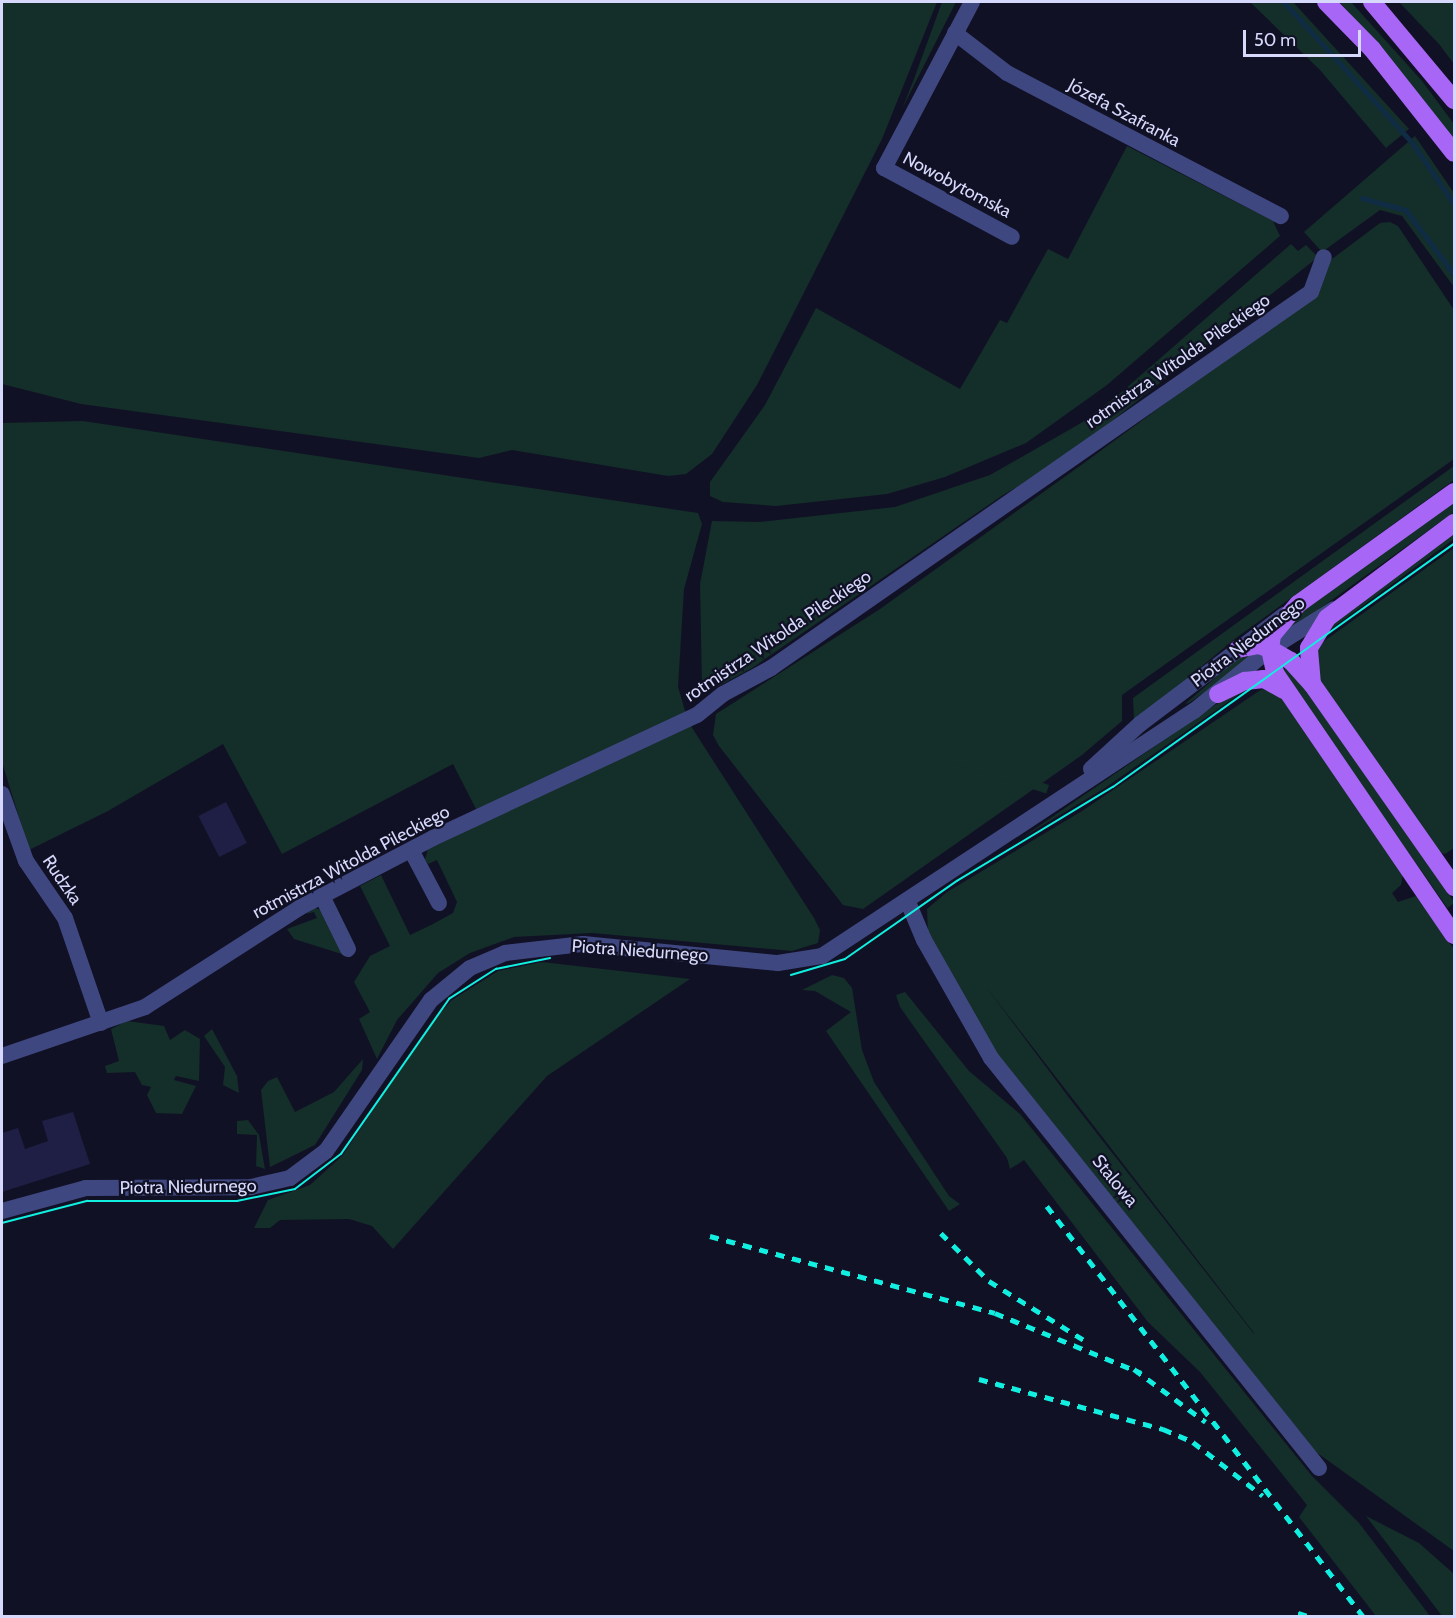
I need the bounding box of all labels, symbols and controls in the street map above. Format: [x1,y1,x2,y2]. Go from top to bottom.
scale bar [1246,18,1364,56]
text: 50 m [1254,29,1296,51]
street label: Józefa Szafranka [1064,74,1184,152]
street label: Nowobytomska [899,147,1015,223]
street label: rotmistrza Witolda Pileckiego [1082,289,1274,433]
street label: rotmistrza Witolda Pileckiego [681,565,875,707]
street label: Piotra Niedurnego [1187,592,1309,692]
street label: rotmistrza Witolda Pileckiego [249,801,453,923]
street label: Rudzka [38,851,86,909]
street label: Piotra Niedurnego [571,935,709,967]
street label: Stalowa [1088,1151,1142,1211]
street label: Piotra Niedurnego [119,1175,257,1199]

